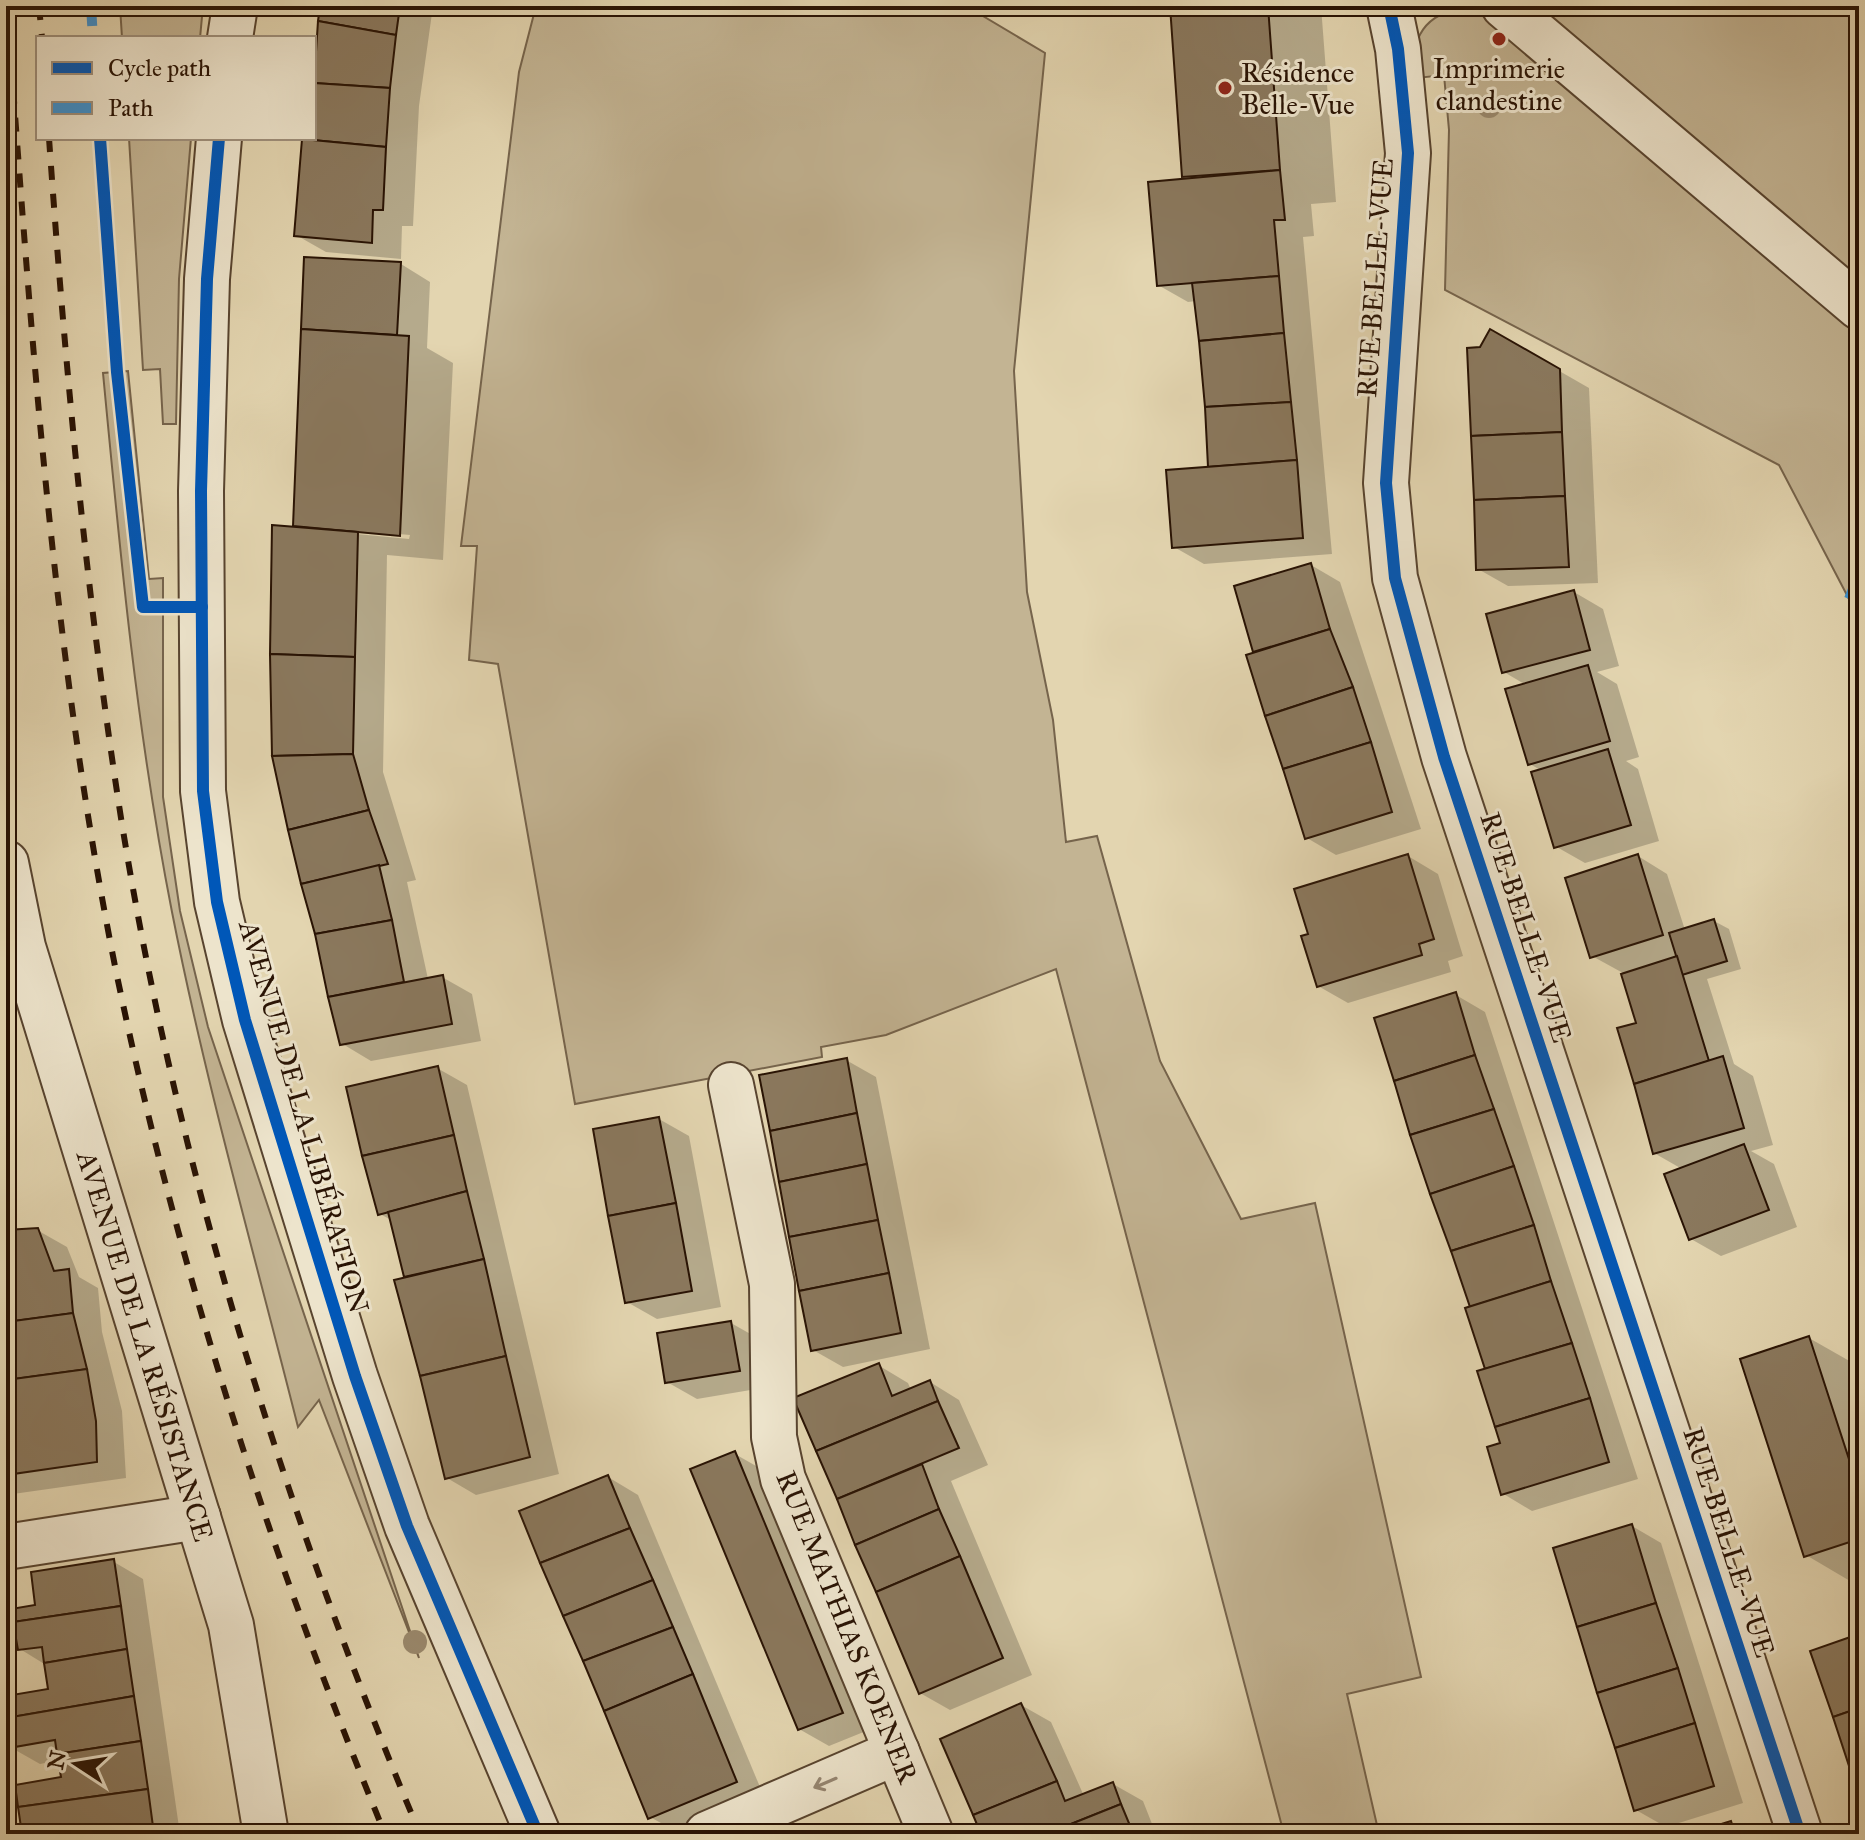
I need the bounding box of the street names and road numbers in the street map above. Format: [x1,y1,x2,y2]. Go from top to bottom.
street label: RUE BELLE-VUE [1349,157,1401,399]
street label: RUE BELLE-VUE [1472,808,1580,1046]
street label: AVENUE DE LA LIBÉRATION [231,916,377,1317]
street label: AVENUE DE LA RÉSISTANCE [69,1146,221,1546]
street label: RUE BELLE-VUE [1675,1423,1783,1661]
street label: RUE MATHIAS KOENER [768,1466,926,1790]

